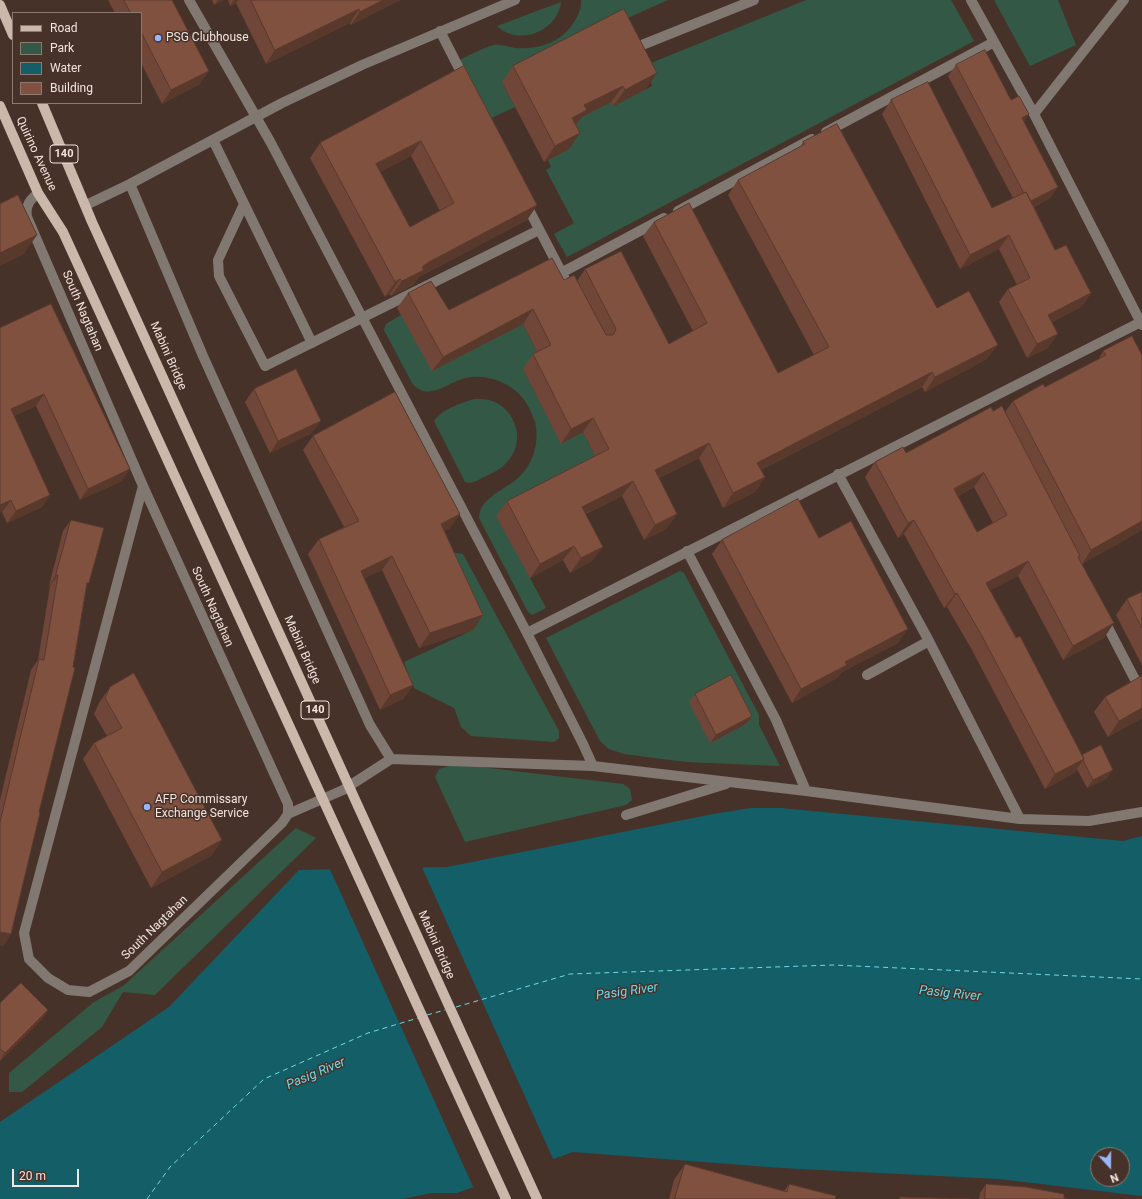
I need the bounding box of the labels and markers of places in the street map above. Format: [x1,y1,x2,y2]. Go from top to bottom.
place label: PSG Clubhouse [166,31,249,45]
marker: PSG Clubhouse [153,33,163,43]
place label: AFP Commissary Exchange Service [155,793,249,821]
marker: AFP Commissary Exchange Service [142,802,152,812]

